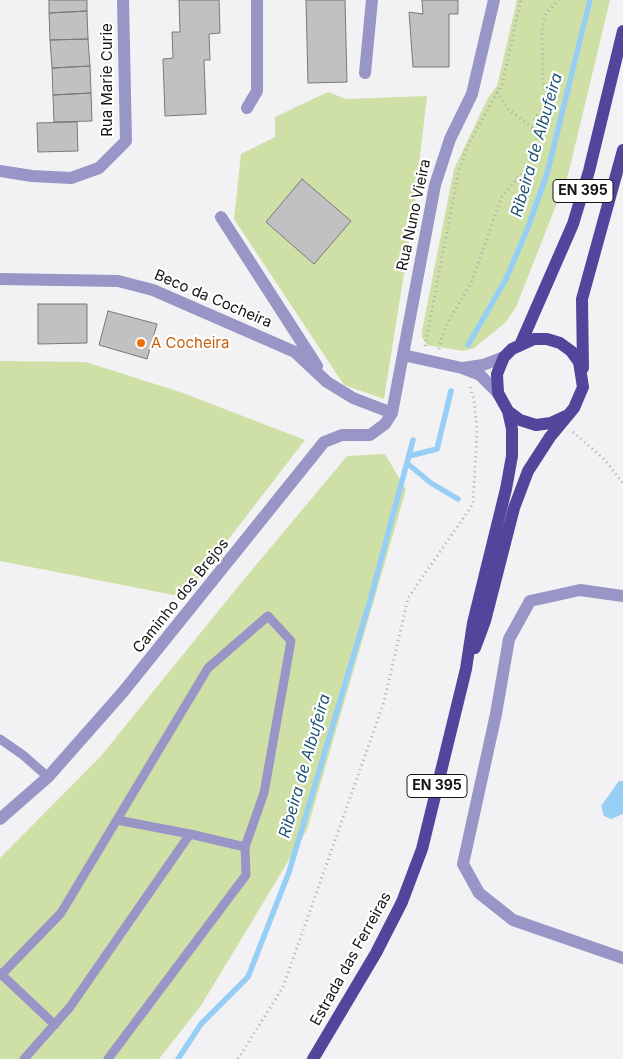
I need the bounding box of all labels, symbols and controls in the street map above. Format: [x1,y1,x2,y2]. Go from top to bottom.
street label: Rua Marie Curie [98,23,116,137]
water label: Ribeira de Albufeira [507,71,567,219]
street label: Rua Nuno Vieira [393,157,435,273]
road number: EN 395 [553,180,613,202]
street label: Beco da Cocheira [151,266,275,332]
place label: A Cocheira [151,334,229,352]
marker: A Cocheira [135,337,147,349]
street label: Caminho dos Brejos [129,535,233,657]
water label: Ribeira de Albufeira [275,692,335,840]
road number: EN 395 [407,774,467,798]
street label: Estrada das Ferreiras [307,889,395,1029]

